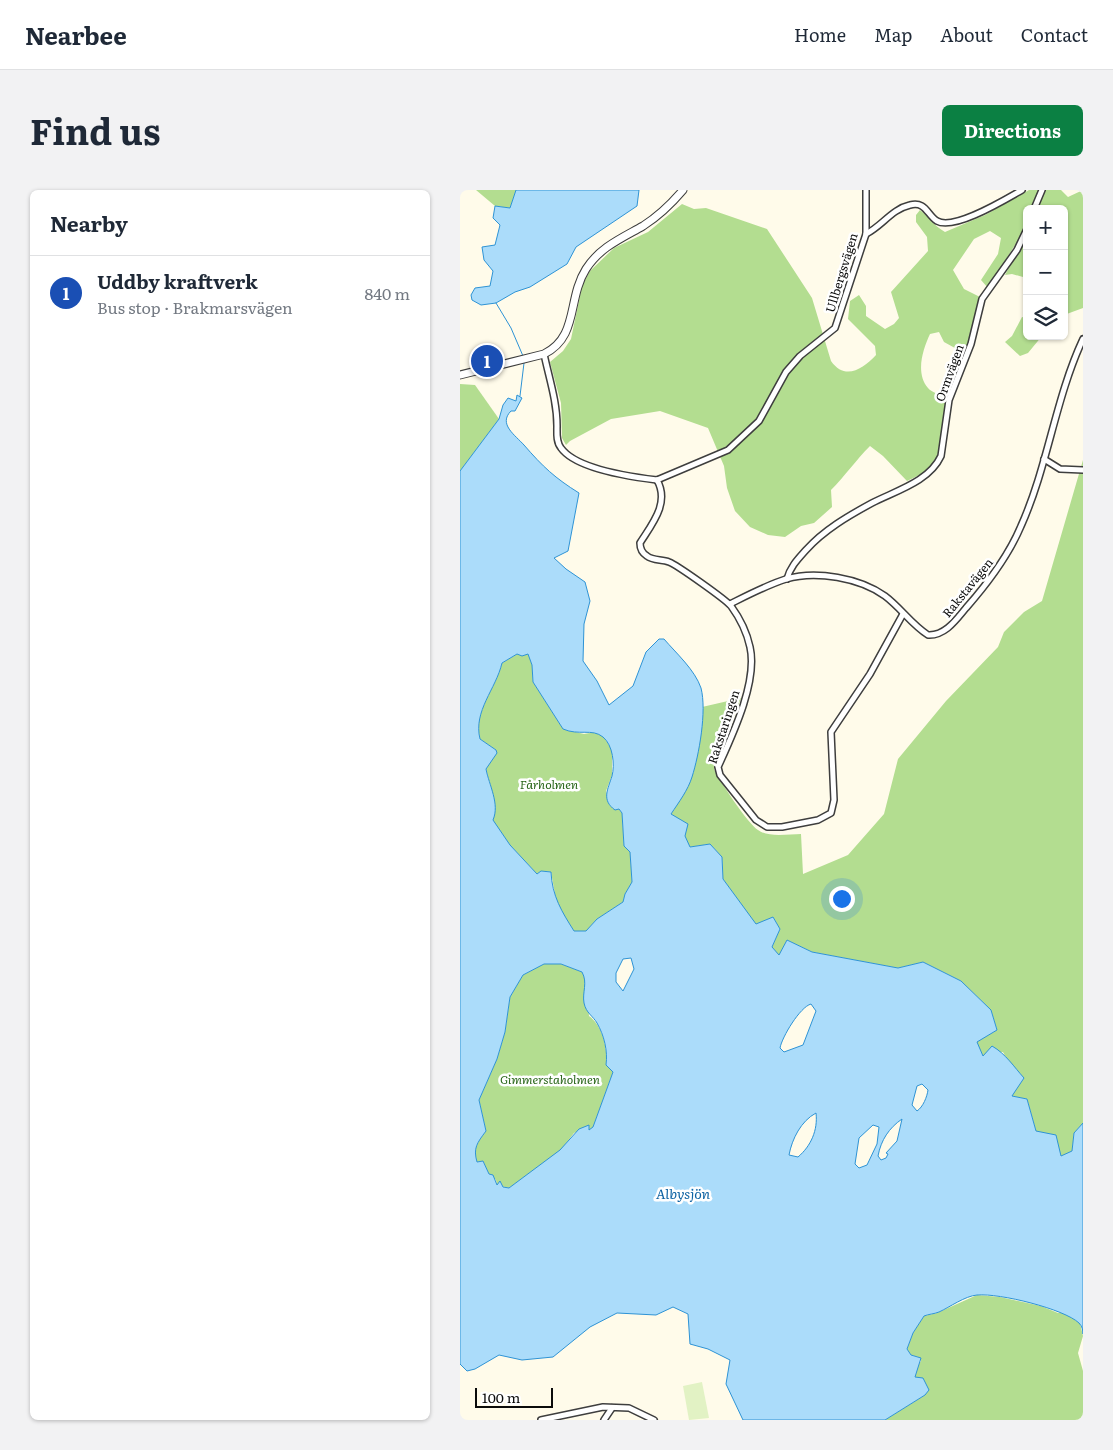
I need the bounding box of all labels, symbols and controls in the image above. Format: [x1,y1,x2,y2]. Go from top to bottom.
text: Nearbee [25,17,127,52]
text: Home [794,21,846,48]
text: Map [874,21,912,48]
text: About [940,21,993,48]
text: Contact [1021,21,1088,48]
text: Find us [30,104,160,156]
button: Directions [942,105,1083,156]
map controls [1023,205,1068,340]
button: + [1023,205,1068,250]
text: Nearby [50,207,128,238]
street label: Ullbergsvägen [820,231,862,315]
button: − [1023,250,1068,295]
text: Uddby kraftverk [97,267,258,295]
text: 1 [63,281,69,305]
text: 840 m [364,281,410,305]
text: Bus stop · Brakmarsvägen [97,295,293,319]
button: layers [1023,295,1068,340]
street label: Ormvägen [930,341,968,404]
pin: 1 [471,342,503,380]
street label: Rakstavägen [938,554,997,621]
street label: Rakstaringen [703,687,743,766]
park label: Fårholmen [520,775,578,793]
your location [829,886,855,912]
park label: Gimmerstaholmen [500,1070,600,1088]
water label: Albysjön [656,1183,711,1203]
scale bar [475,1385,552,1408]
text: 100 m [482,1387,520,1407]

